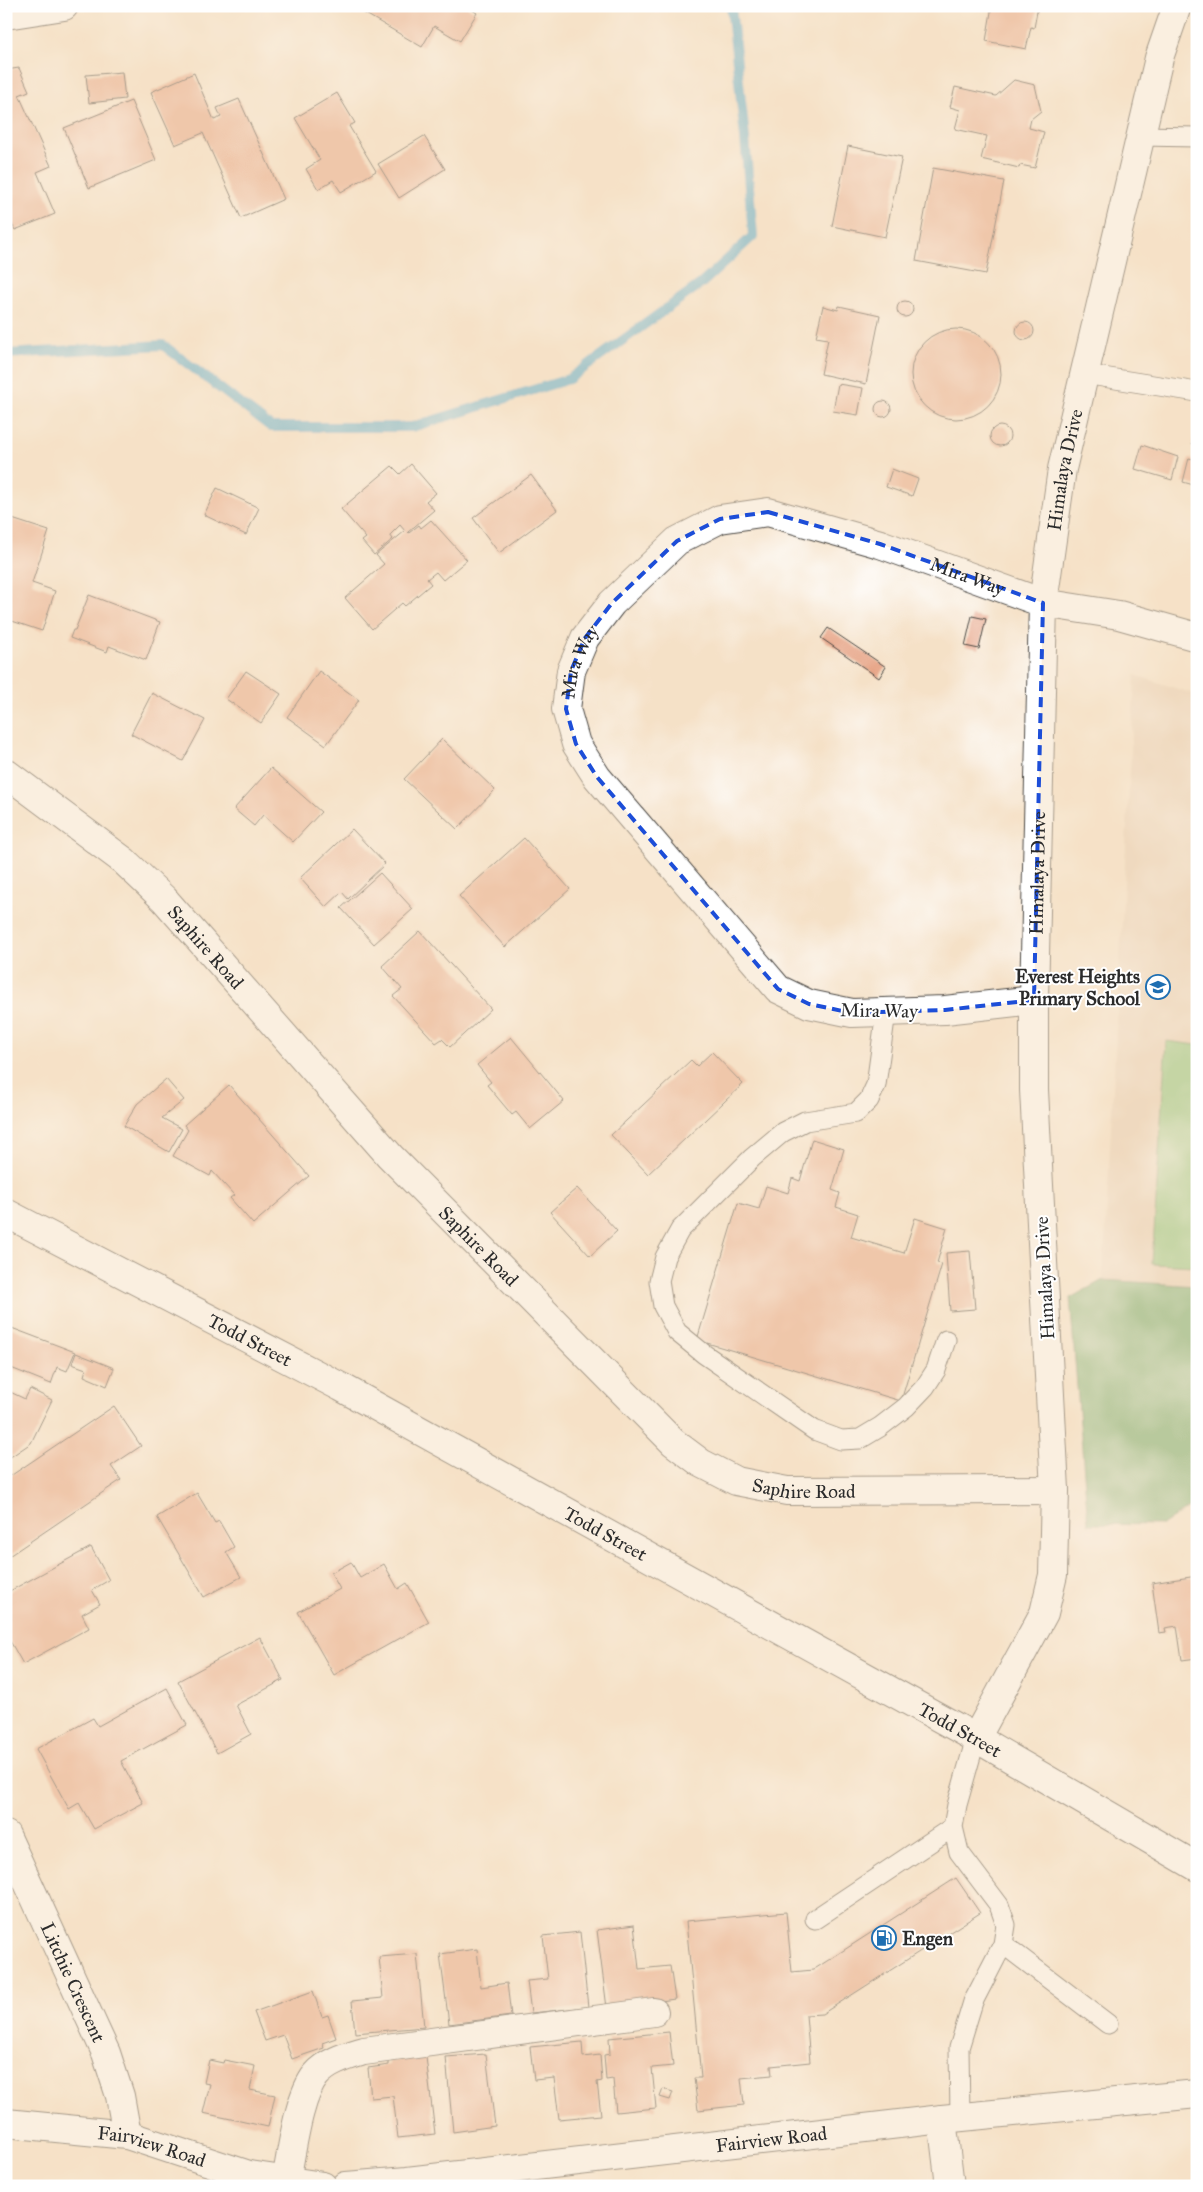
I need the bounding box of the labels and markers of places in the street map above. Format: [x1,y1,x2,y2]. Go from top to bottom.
place label: Everest Heights Primary School [1015,965,1141,1011]
school or university icon: Everest Heights Primary School [1145,974,1171,1000]
fuel station icon: Engen [871,1925,897,1951]
place label: Engen [902,1927,954,1951]

